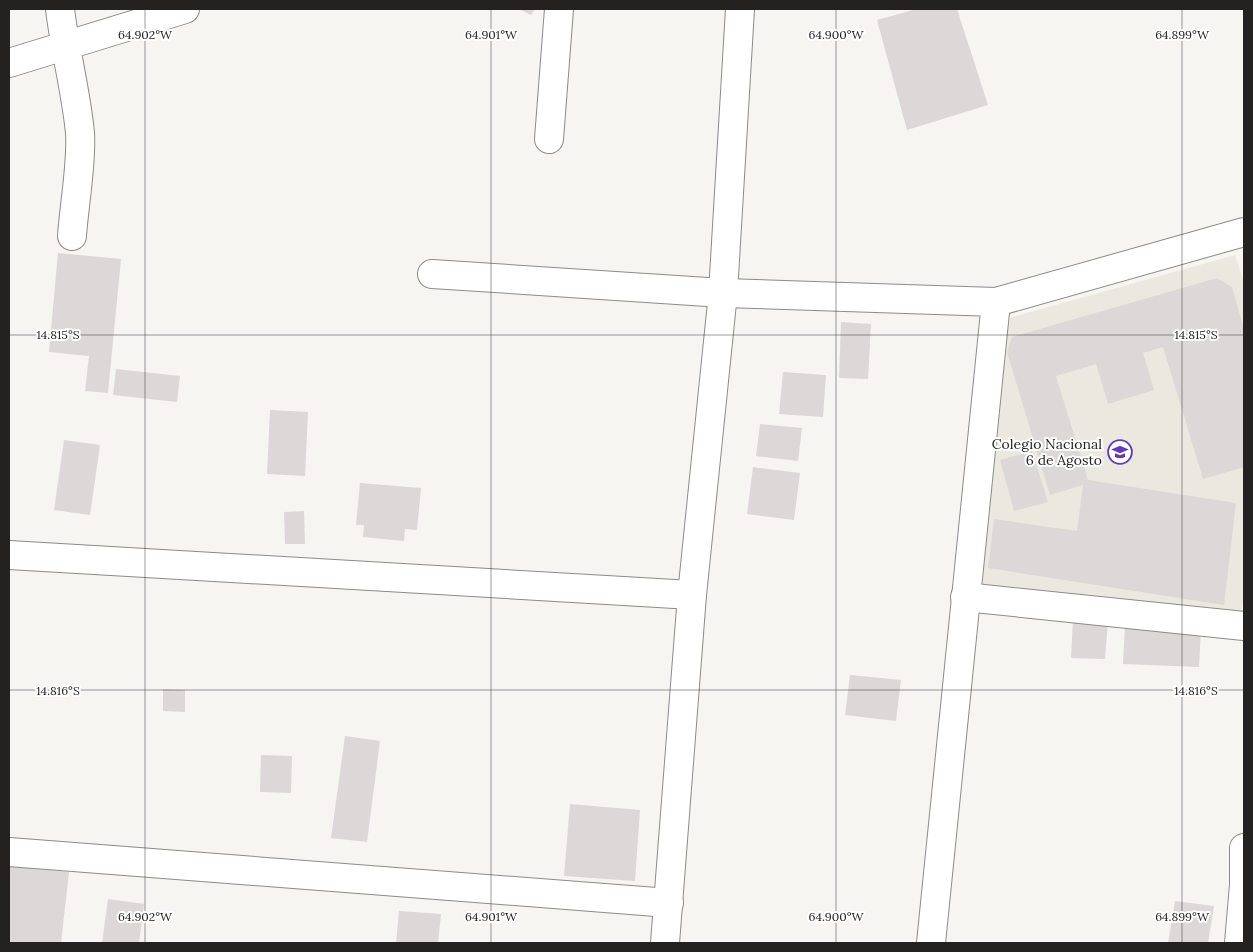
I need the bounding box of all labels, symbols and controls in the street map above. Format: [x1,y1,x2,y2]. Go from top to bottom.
text: 64.902°W [118,27,173,42]
text: 64.901°W [465,27,518,42]
text: 64.900°W [808,27,865,42]
text: 64.899°W [1155,27,1210,42]
text: 14.815°S [36,327,80,342]
text: 14.815°S [1174,327,1218,342]
place label: Colegio Nacional 6 de Agosto [992,435,1102,469]
school or university icon: Colegio Nacional 6 de Agosto [1107,439,1133,465]
text: 14.816°S [36,683,80,698]
text: 14.816°S [1174,683,1218,698]
text: 64.902°W [118,909,173,924]
text: 64.901°W [465,909,518,924]
text: 64.900°W [808,909,865,924]
text: 64.899°W [1155,909,1210,924]

